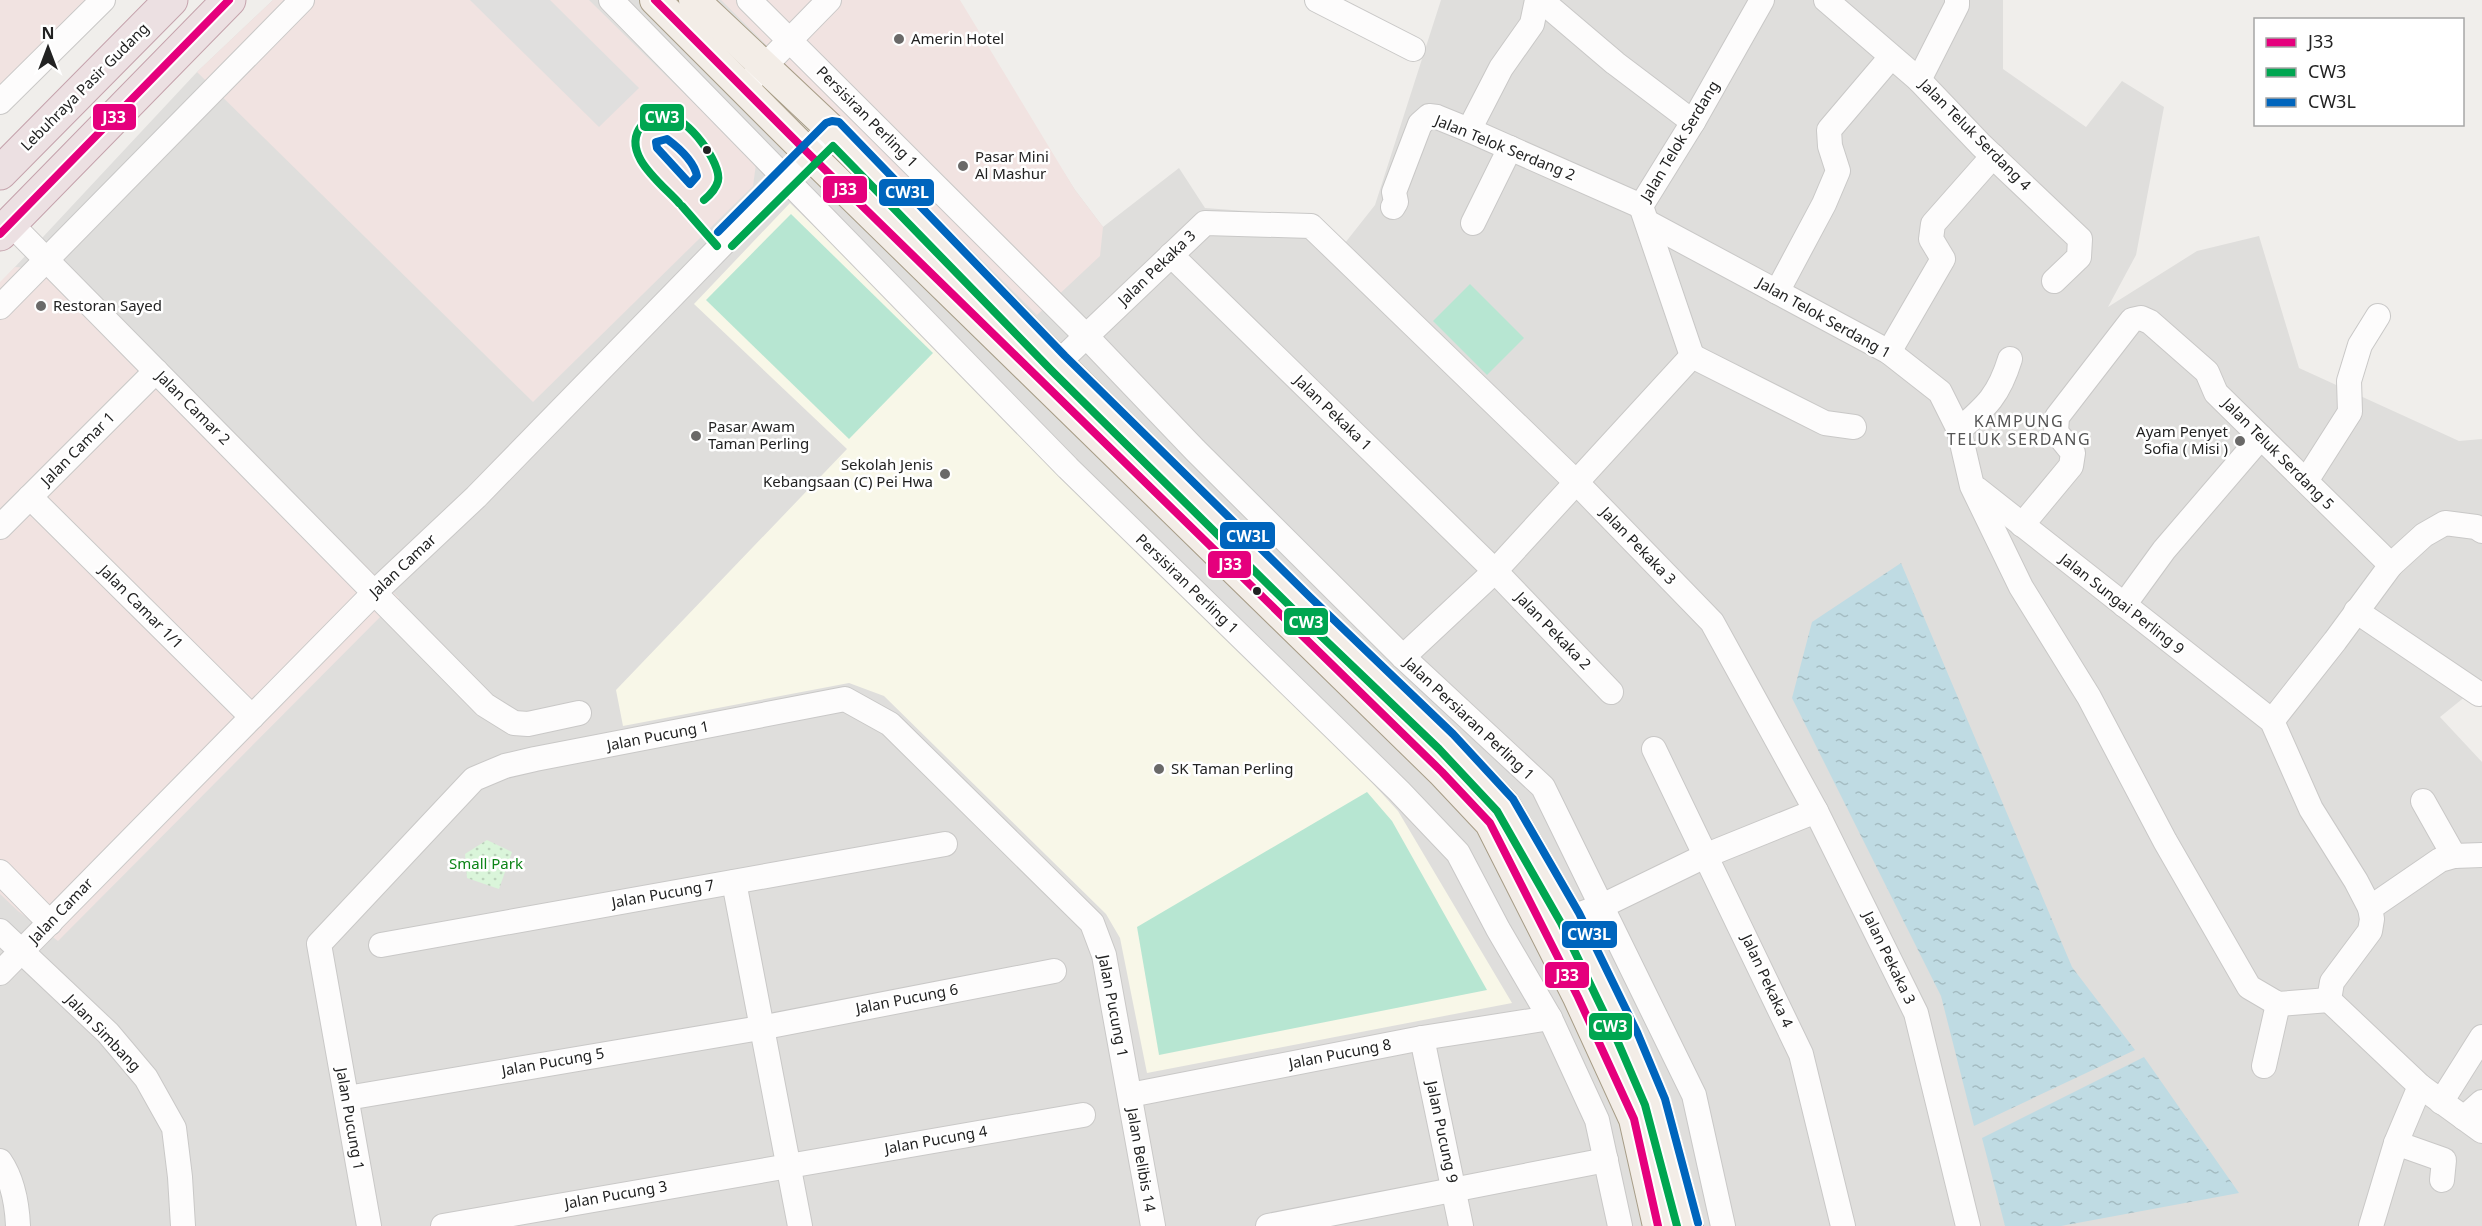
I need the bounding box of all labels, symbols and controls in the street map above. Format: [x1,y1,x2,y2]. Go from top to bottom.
street label: Lebuhraya Pasir Gudang [16,18,153,155]
north arrow [18,18,78,78]
legend [2254,18,2464,126]
text: N [41,22,55,44]
place label: Amerin Hotel [911,28,1004,48]
text: J33 [2306,29,2334,53]
marker: Amerin Hotel [892,32,906,46]
text: CW3 [2308,59,2346,83]
street label: Persisiran Perling 1 [813,61,923,171]
street label: Jalan Teluk Serdang 4 [1914,73,2036,195]
street label: Jalan Telok Serdang [1634,76,1723,206]
text: CW3L [2308,89,2356,113]
line badge: J33 [92,103,137,131]
line badge: CW3 [639,103,685,132]
text: J33 [100,106,126,128]
text: CW3 [645,106,679,128]
street label: Jalan Telok Serdang 2 [1430,109,1579,184]
unlabelled marker [701,144,713,156]
place label: Pasar Mini Al Mashur [975,146,1049,183]
marker: Pasar Mini Al Mashur [956,159,970,173]
line badge: J33 [822,175,868,204]
text: J33 [831,178,857,200]
line badge: CW3L [878,178,935,207]
text: CW3L [885,181,929,203]
street label: Jalan Pekaka 3 [1112,225,1200,311]
street label: Jalan Telok Serdang 1 [1752,271,1895,362]
place label: Restoran Sayed [53,295,162,315]
marker: Restoran Sayed [34,299,48,313]
street label: Jalan Camar 2 [151,365,235,449]
street label: Jalan Pekaka 1 [1289,369,1377,455]
street label: Jalan Teluk Serdang 5 [2217,392,2339,513]
street label: Jalan Camar 1 [35,407,119,491]
district label: KAMPUNG TELUK SERDANG [1947,410,2091,450]
place label: Pasar Awam Taman Perling [708,416,809,453]
place label: Ayam Penyet Sofia ( Misi ) [2136,421,2229,458]
marker: Pasar Awam Taman Perling [689,429,703,443]
marker: Ayam Penyet Sofia ( Misi ) [2233,434,2247,448]
place label: Sekolah Jenis Kebangsaan (C) Pei Hwa [763,454,933,491]
marker: Sekolah Jenis Kebangsaan (C) Pei Hwa [938,467,952,481]
street label: Jalan Pekaka 3 [1595,501,1681,589]
line badge: CW3L [1219,521,1276,550]
text: CW3L [1226,525,1270,547]
street label: Jalan Camar [363,529,440,603]
street label: Persisiran Perling 1 [1132,529,1243,638]
street label: Jalan Sungai Perling 9 [2055,547,2189,658]
line badge: J33 [1207,550,1252,579]
text: J33 [1216,553,1242,575]
street label: Jalan Camar 1/1 [94,559,188,653]
unlabelled marker [1251,585,1263,597]
street label: Jalan Pekaka 2 [1510,586,1596,674]
line badge: CW3 [1283,607,1329,636]
text: CW3 [1289,611,1323,633]
street label: Jalan Persiaran Perling 1 [1399,651,1539,784]
street label: Jalan Pucung 1 [603,715,711,755]
place label: SK Taman Perling [1171,758,1294,778]
marker: SK Taman Perling [1152,762,1166,776]
park label: Small Park [449,853,523,873]
street label: Jalan Camar [22,873,97,949]
street label: Jalan Pucung 7 [608,874,716,912]
street label: Jalan Pekaka 3 [1858,906,1921,1007]
line badge: CW3L [1561,920,1618,949]
text: CW3L [1567,923,1611,945]
street label: Jalan Pekaka 4 [1737,929,1798,1031]
street label: Jalan Pucung 1 [1094,951,1134,1059]
line badge: J33 [1544,961,1590,989]
text: J33 [1553,964,1579,986]
street label: Jalan Pucung 6 [852,978,960,1018]
street label: Jalan Simbang [60,988,146,1075]
line badge: CW3 [1588,1012,1633,1041]
text: CW3 [1593,1015,1627,1037]
street label: Jalan Pucung 8 [1285,1033,1393,1073]
street label: Jalan Pucung 5 [498,1042,606,1080]
street label: Jalan Pucung 1 [332,1064,370,1172]
street label: Jalan Pucung 9 [1422,1077,1464,1185]
street label: Jalan Belibis 14 [1123,1104,1161,1214]
street label: Jalan Pucung 4 [881,1120,989,1158]
street label: Jalan Pucung 3 [561,1175,669,1213]

